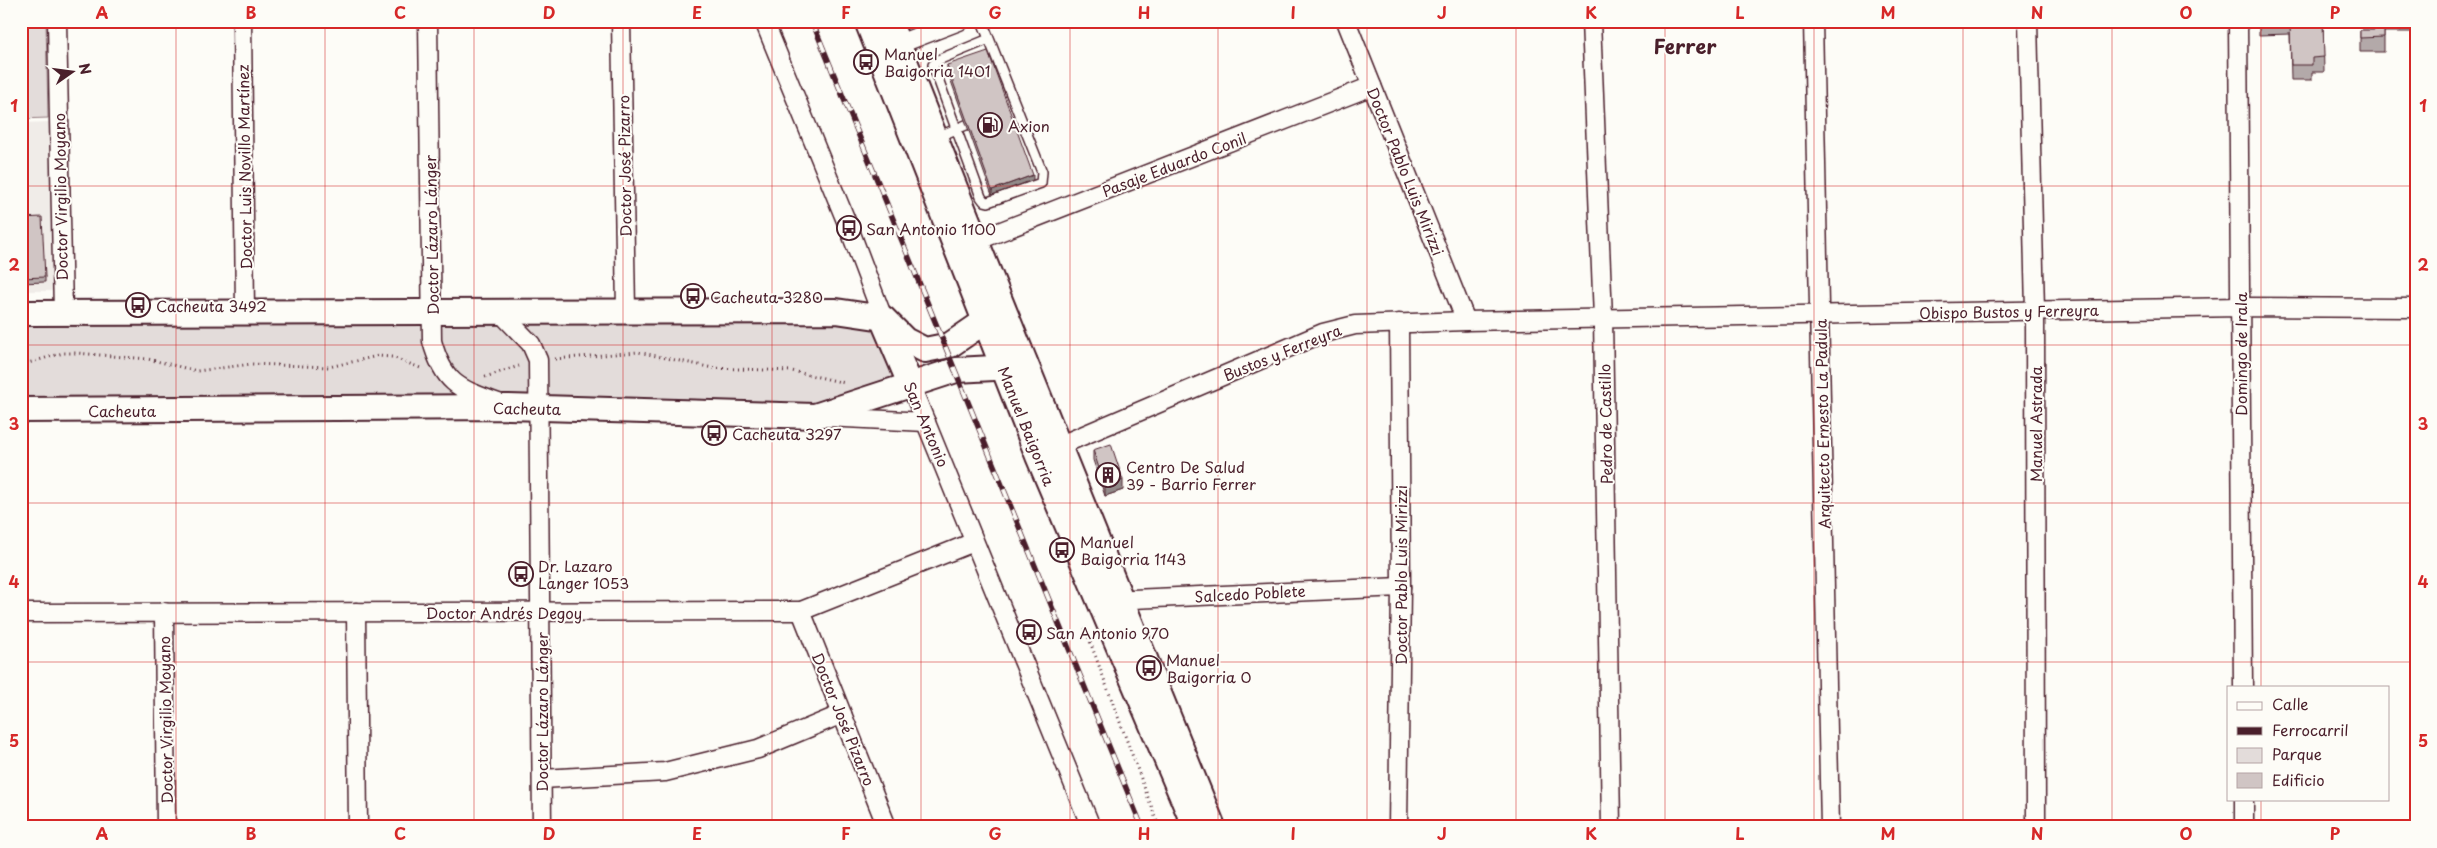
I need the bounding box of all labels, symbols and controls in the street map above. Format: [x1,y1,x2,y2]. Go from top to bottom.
text: A [96,0,109,24]
text: B [246,0,257,24]
text: C [394,0,406,24]
text: D [543,0,555,24]
text: E [692,0,702,24]
text: F [841,0,851,24]
text: G [988,0,1002,24]
text: H [1138,0,1150,24]
text: I [1290,0,1296,24]
text: J [1437,0,1447,24]
text: K [1585,0,1597,24]
text: L [1735,0,1745,24]
text: M [1880,0,1896,24]
text: N [2031,0,2043,24]
text: O [2180,0,2193,24]
text: P [2330,0,2341,24]
district label: Ferrer [1653,31,1717,61]
place label: Manuel Baigorria 1401 [884,42,991,82]
north arrow [48,48,98,98]
bus stop icon: Manuel Baigorria 1401 [853,49,879,75]
text: N [74,61,97,77]
street label: Doctor Luis Novillo Martínez [231,64,257,270]
street label: Doctor Pablo Luis Mirizzi [1362,83,1450,259]
text: 1 [10,93,18,117]
text: 1 [2419,93,2427,117]
street label: Doctor José Pizarro [611,95,637,237]
fuel station icon: Axion [977,112,1003,138]
street label: Doctor Virgilio Moyano [47,113,73,281]
place label: Axion [1008,114,1050,137]
street label: Pasaje Eduardo Conil [1098,126,1250,202]
street label: Doctor Lázaro Lánger [418,155,444,315]
bus stop icon: San Antonio 1100 [836,215,862,241]
place label: San Antonio 1100 [866,217,996,240]
text: 2 [8,252,20,276]
text: 2 [2417,252,2429,276]
bus stop icon: Cacheuta 3280 [680,283,706,309]
place label: Cacheuta 3280 [710,285,823,308]
bus stop icon: Cacheuta 3492 [125,292,151,318]
street label: Domingo de Irala [2229,292,2252,416]
place label: Cacheuta 3492 [156,294,267,317]
street label: Obispo Bustos y Ferreyra [1919,298,2100,324]
street label: Bustos y Ferreyra [1219,318,1345,386]
street label: Arquitecto Ernesto La Padula [1809,318,1835,529]
street label: Manuel Baigorria [993,363,1062,489]
street label: Pedro de Castillo [1592,364,1618,484]
street label: Manuel Astrada [2024,365,2047,482]
street label: San Antonio [899,378,955,470]
street label: Cacheuta [493,396,562,420]
street label: Cacheuta [88,399,157,422]
text: 3 [9,411,19,435]
text: 3 [2418,411,2428,435]
bus stop icon: Cacheuta 3297 [701,420,727,446]
place label: Cacheuta 3297 [732,422,842,445]
place label: Centro De Salud 39 - Barrio Ferrer [1126,455,1256,495]
building icon: Centro De Salud 39 - Barrio Ferrer [1095,462,1121,488]
street label: Doctor Pablo Luis Mirizzi [1389,485,1412,665]
place label: Manuel Baigorria 1143 [1080,530,1186,570]
bus stop icon: Manuel Baigorria 1143 [1049,537,1075,563]
place label: Dr. Lazaro Langer 1053 [538,554,629,594]
bus stop icon: Dr. Lazaro Langer 1053 [508,561,534,587]
text: 4 [9,569,20,593]
text: 4 [2418,569,2429,593]
street label: Salcedo Poblete [1194,579,1306,607]
street label: Doctor Andrés Degoy [426,601,582,624]
bus stop icon: San Antonio 970 [1016,619,1042,645]
place label: San Antonio 970 [1046,621,1169,644]
street label: Doctor Lázaro Lánger [530,632,553,792]
street label: Doctor Virgilio Moyano [152,636,178,804]
place label: Manuel Baigorria 0 [1166,648,1251,688]
street label: Doctor José Pizarro [807,649,881,789]
bus stop icon: Manuel Baigorria 0 [1136,655,1162,681]
legend [2227,686,2390,800]
text: Calle [2272,692,2309,715]
text: Ferrocarril [2272,718,2349,741]
text: 5 [9,728,19,752]
text: 5 [2418,728,2428,752]
text: Parque [2272,742,2322,765]
text: Edificio [2272,768,2325,791]
text: A [96,821,109,845]
text: B [246,821,257,845]
text: C [394,821,406,845]
text: D [543,821,555,845]
text: E [692,821,702,845]
text: F [841,821,851,845]
text: G [988,821,1002,845]
text: H [1138,821,1150,845]
text: I [1290,821,1296,845]
text: J [1437,821,1447,845]
text: K [1585,821,1597,845]
text: L [1735,821,1745,845]
text: M [1880,821,1896,845]
text: N [2031,821,2043,845]
text: O [2180,821,2193,845]
text: P [2330,821,2341,845]

